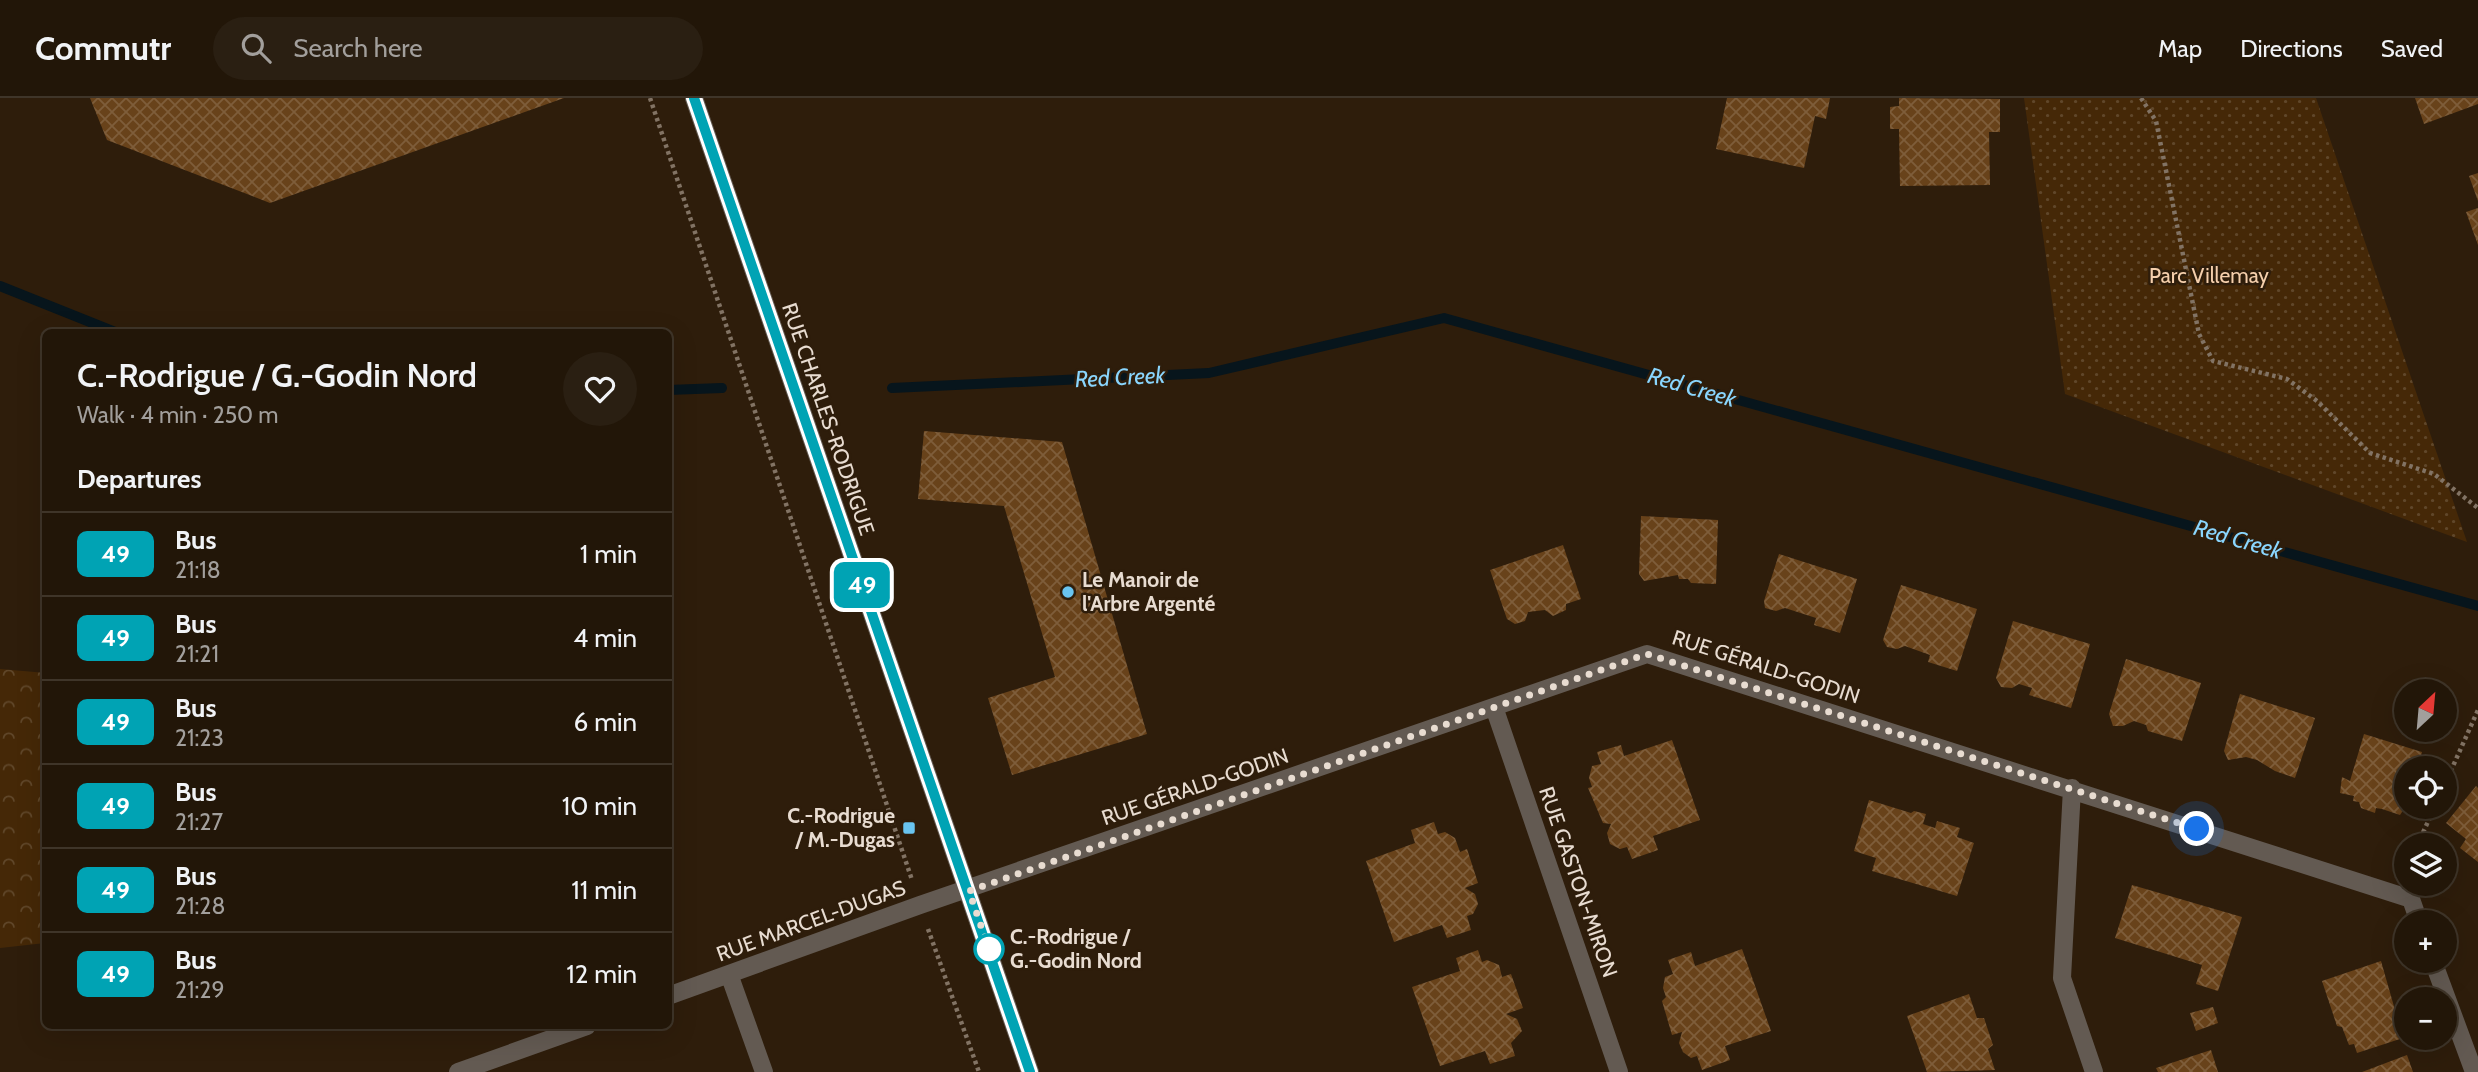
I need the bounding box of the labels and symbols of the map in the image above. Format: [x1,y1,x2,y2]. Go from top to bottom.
park label: Parc Villemay [2149,263,2269,288]
street label: RUE CHARLES-RODRIGUE [777,299,880,538]
water label: Red Creek [1074,361,1167,393]
water label: Red Creek [1645,361,1741,413]
water label: Red Creek [2191,513,2287,565]
line badge: 49 [830,562,894,608]
place label: Le Manoir de l'Arbre Argenté [1082,567,1216,616]
marker: Le Manoir de l'Arbre Argenté [1060,584,1076,600]
street label: RUE GÉRALD-GODIN [1669,624,1863,709]
north arrow [2394,679,2457,742]
street label: RUE GÉRALD-GODIN [1098,743,1292,830]
street label: RUE GASTON-MIRON [1534,783,1623,980]
place label: C.-Rodrigue / M.-Dugas [787,803,895,852]
your location [2179,811,2214,846]
marker: C.-Rodrigue / M.-Dugas [901,820,917,836]
street label: RUE MARCEL-DUGAS [713,875,909,966]
place label: C.-Rodrigue / G.-Godin Nord [1010,924,1142,973]
marker: C.-Rodrigue / G.-Godin Nord [974,934,1004,964]

